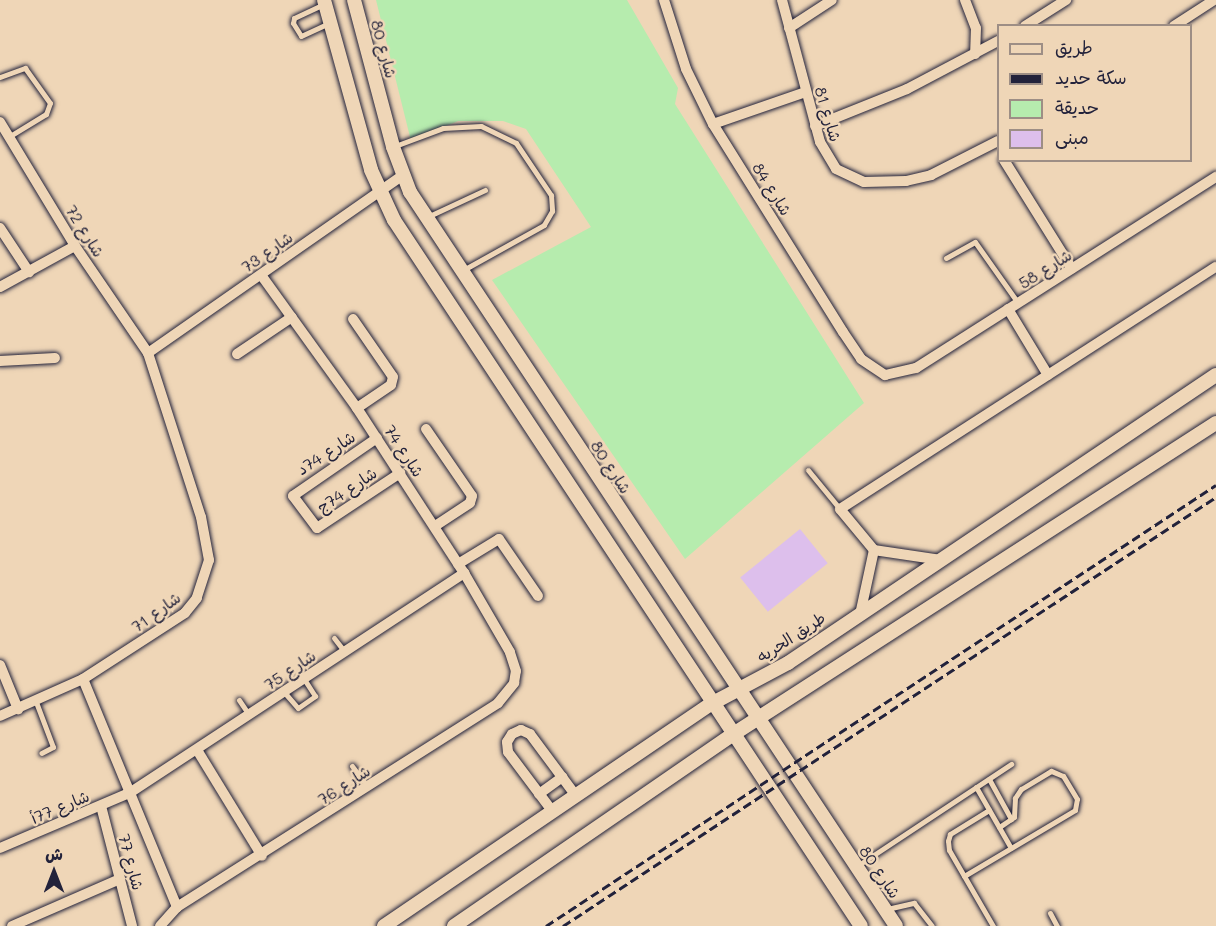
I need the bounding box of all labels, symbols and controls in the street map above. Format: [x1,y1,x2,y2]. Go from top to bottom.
street label: شارع 80 [367,18,401,80]
legend [997,24,1192,162]
text: طريق [1055,35,1093,59]
text: سكة حديد [1055,65,1127,89]
street label: شارع 81 [811,84,845,144]
text: حديقة [1055,95,1099,119]
text: مبنى [1055,125,1089,149]
street label: شارع 84 [748,159,796,219]
street label: شارع 72 [62,202,108,260]
street label: شارع 73 [238,227,296,277]
street label: شارع 58 [1015,245,1075,293]
street label: شارع 74 [380,421,428,481]
street label: شارع 74د [293,427,359,479]
street label: شارع 80 [587,437,635,497]
street label: شارع 74ج [314,463,380,517]
street label: شارع 71 [128,588,184,636]
street label: طريق الحريه [753,608,829,666]
street label: شارع 75 [261,646,319,694]
street label: شارع 76 [314,761,374,809]
street label: شارع 77أ [28,786,92,828]
street label: شارع 77 [114,832,148,892]
north arrow [24,842,84,902]
street label: شارع 80 [855,842,905,902]
text: ش [45,843,63,864]

